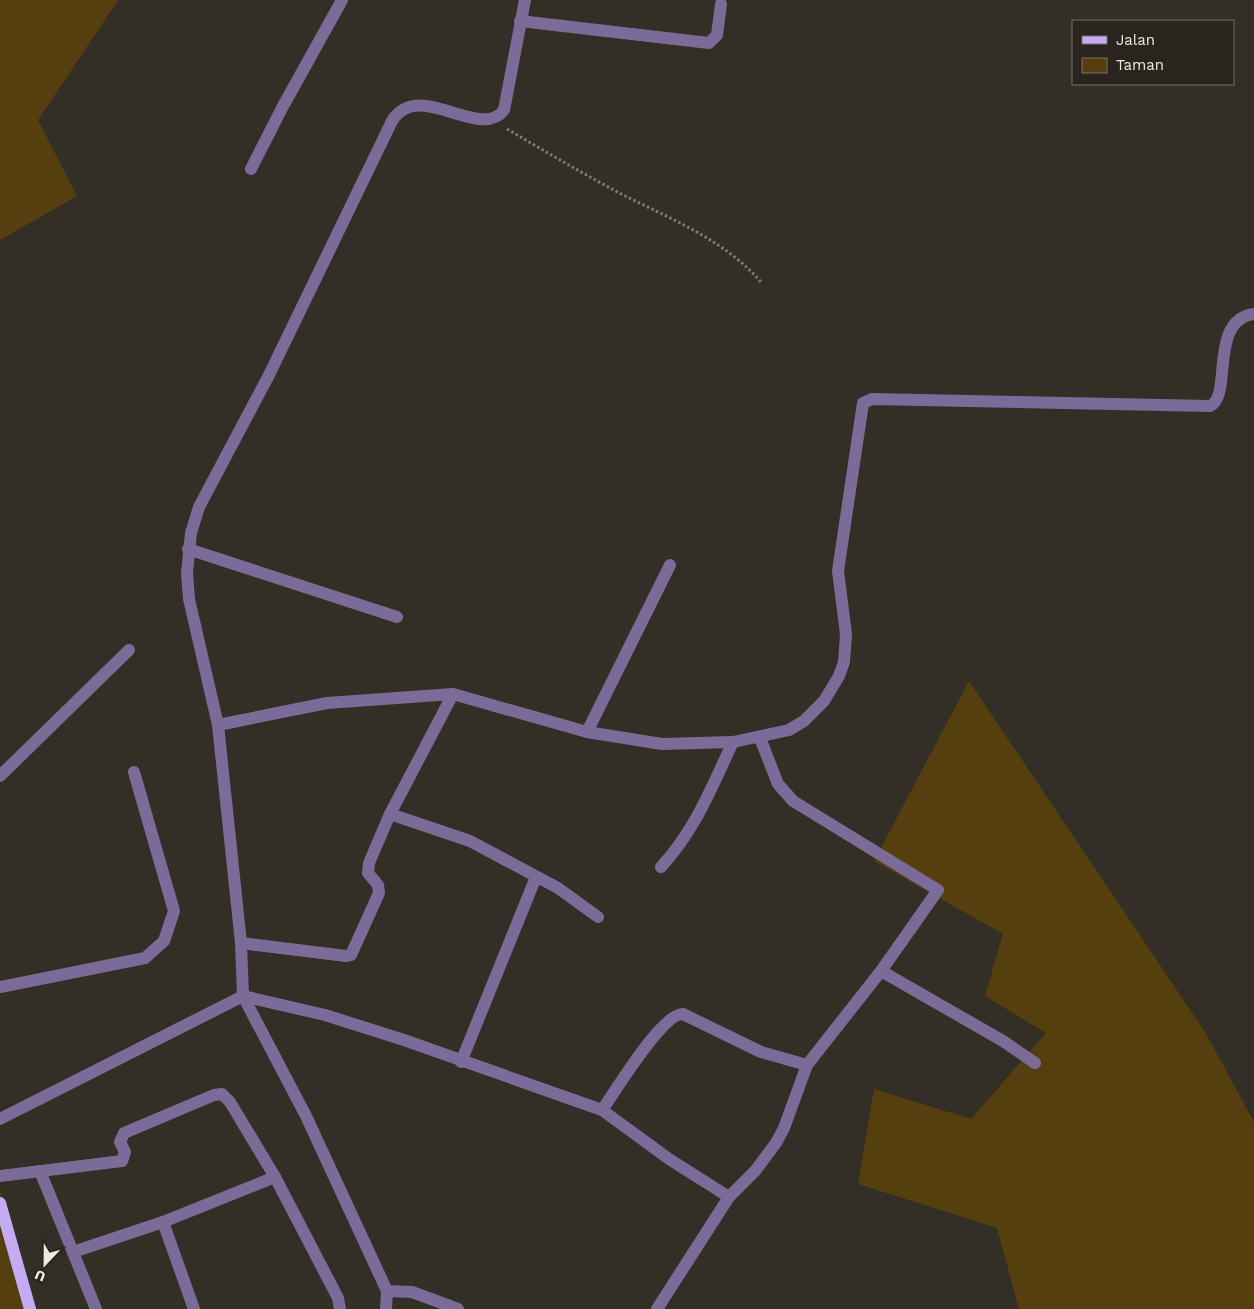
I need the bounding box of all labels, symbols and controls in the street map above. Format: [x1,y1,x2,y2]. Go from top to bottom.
legend [1072,20,1234,85]
text: Jalan [1116,31,1155,49]
text: Taman [1116,56,1164,74]
north arrow [20,1239,70,1289]
text: U [32,1267,48,1285]

